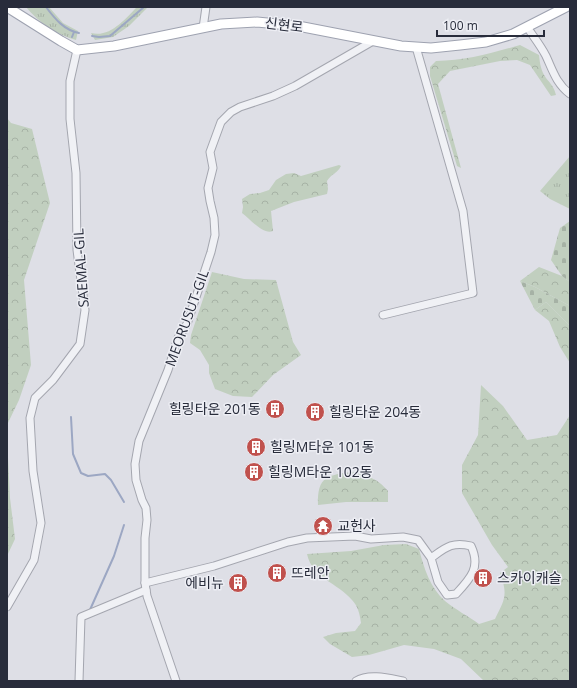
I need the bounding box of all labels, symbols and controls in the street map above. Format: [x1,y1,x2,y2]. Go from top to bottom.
scale bar [437,12,544,38]
street label: 신현로 [264,13,305,36]
text: 100 m [443,17,478,34]
street label: SAEMAL-GIL [68,228,93,308]
street label: MEORUSUT-GIL [160,267,213,369]
building icon: 힐링타운 201동 [264,398,286,420]
place label: 힐링타운 201동 [169,399,261,418]
building icon: 힐링타운 204동 [304,401,326,423]
place label: 힐링타운 204동 [329,402,421,421]
building icon: 힐링M타운 101동 [245,436,267,458]
place label: 힐링M타운 101동 [270,437,375,456]
building icon: 힐링M타운 102동 [243,461,265,483]
place label: 힐링M타운 102동 [268,462,373,481]
temple icon: 교헌사 [312,515,334,537]
place label: 교헌사 [337,516,376,535]
building icon: 뜨레안 [266,562,288,584]
place label: 뜨레안 [291,563,330,582]
building icon: 스카이캐슬 [472,567,494,589]
place label: 스카이캐슬 [497,568,562,587]
building icon: 에비뉴 [227,572,249,594]
place label: 에비뉴 [185,573,224,592]

